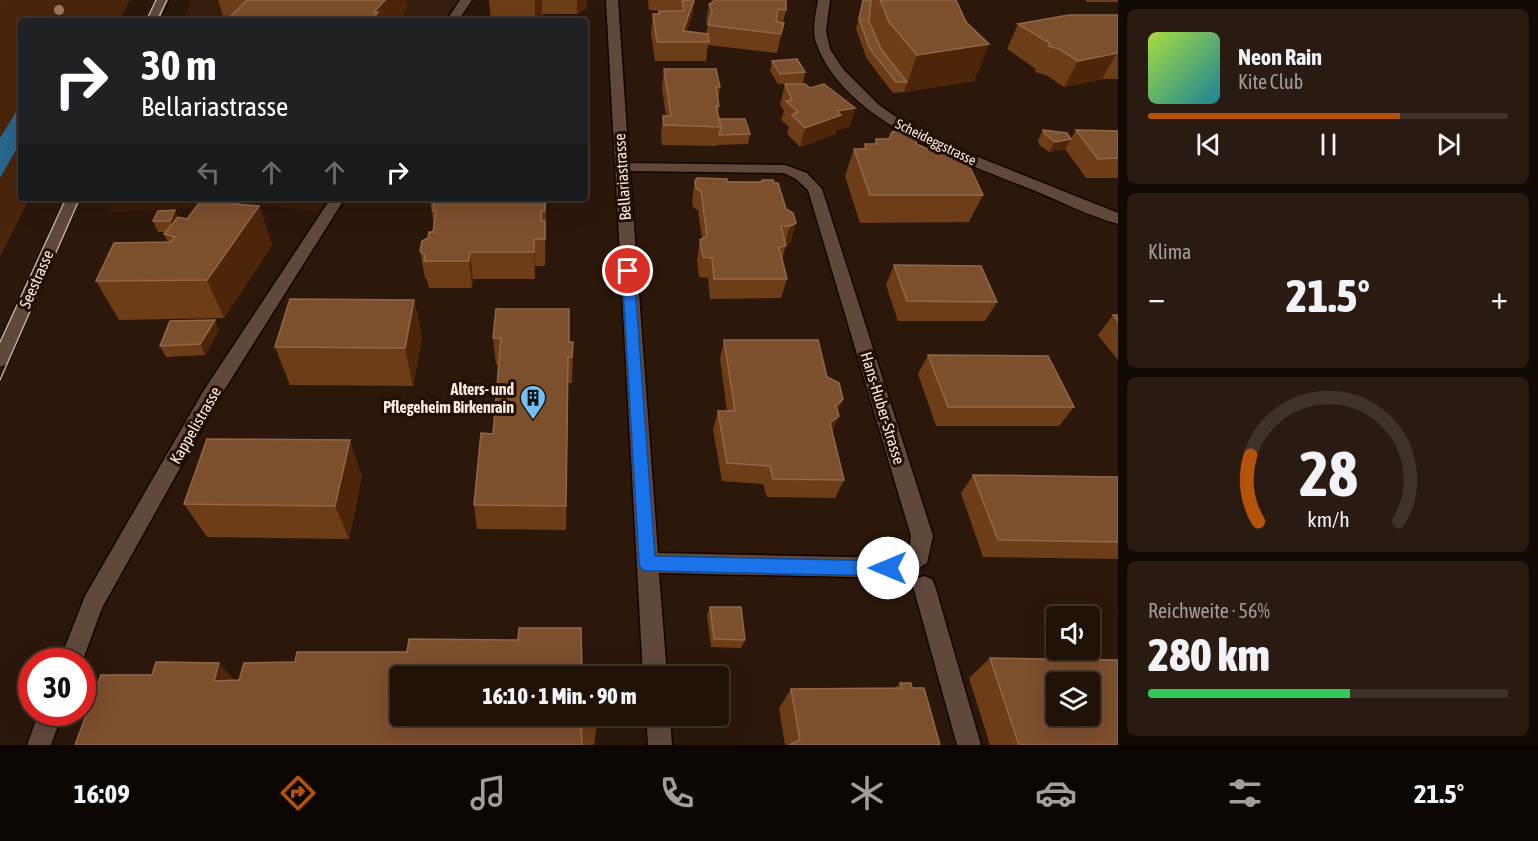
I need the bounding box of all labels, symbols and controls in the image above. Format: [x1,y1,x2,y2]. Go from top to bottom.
text: 30 m [141,41,216,89]
icon: right [42,42,120,120]
text: Neon Rain [1238,44,1322,70]
text: Kite Club [1238,70,1303,93]
text: Bellariastrasse [141,91,288,122]
street label: Scheideggstrasse [893,116,979,168]
icon: previous [1192,128,1225,161]
icon: pause [1312,128,1345,161]
icon: next [1432,128,1465,161]
street label: Bellariastrasse [610,133,634,221]
icon: left [192,156,225,189]
icon: ahead [255,156,288,189]
icon: ahead [318,156,351,189]
icon: right [381,156,414,189]
text: Klima [1148,240,1191,263]
pin [602,245,653,296]
street label: Seestrasse [15,247,57,311]
icon: arrive [611,254,644,287]
text: 21.5° [1286,270,1370,322]
text: − [1148,278,1165,316]
text: + [1491,278,1508,316]
street label: Hans-Huber-Strasse [857,350,909,466]
place label: Alters- und Pflegeheim Birkenrain [383,380,514,416]
street label: Kappelistrasse [166,383,225,467]
building icon: Alters- und Pflegeheim Birkenrain [518,383,548,421]
text: 28 [1299,438,1357,509]
text: km/h [1307,507,1349,532]
position arrow [856,536,920,600]
text: Reichweite · 56% [1148,599,1270,622]
map controls [1046,606,1100,726]
button: sound [1046,606,1100,660]
text: 280 km [1148,629,1270,681]
speed limit sign: 30 [18,648,96,726]
button: layers [1046,672,1100,726]
text: 16:10 · 1 Min. · 90 m [482,683,637,709]
icon: directions [277,772,319,814]
icon: music [467,772,509,814]
icon: phone [656,772,698,814]
icon: climate [846,772,888,814]
icon: car [1035,772,1077,814]
icon: filters [1224,772,1266,814]
text: 16:09 [74,778,130,809]
text: 21.5° [1414,778,1464,809]

